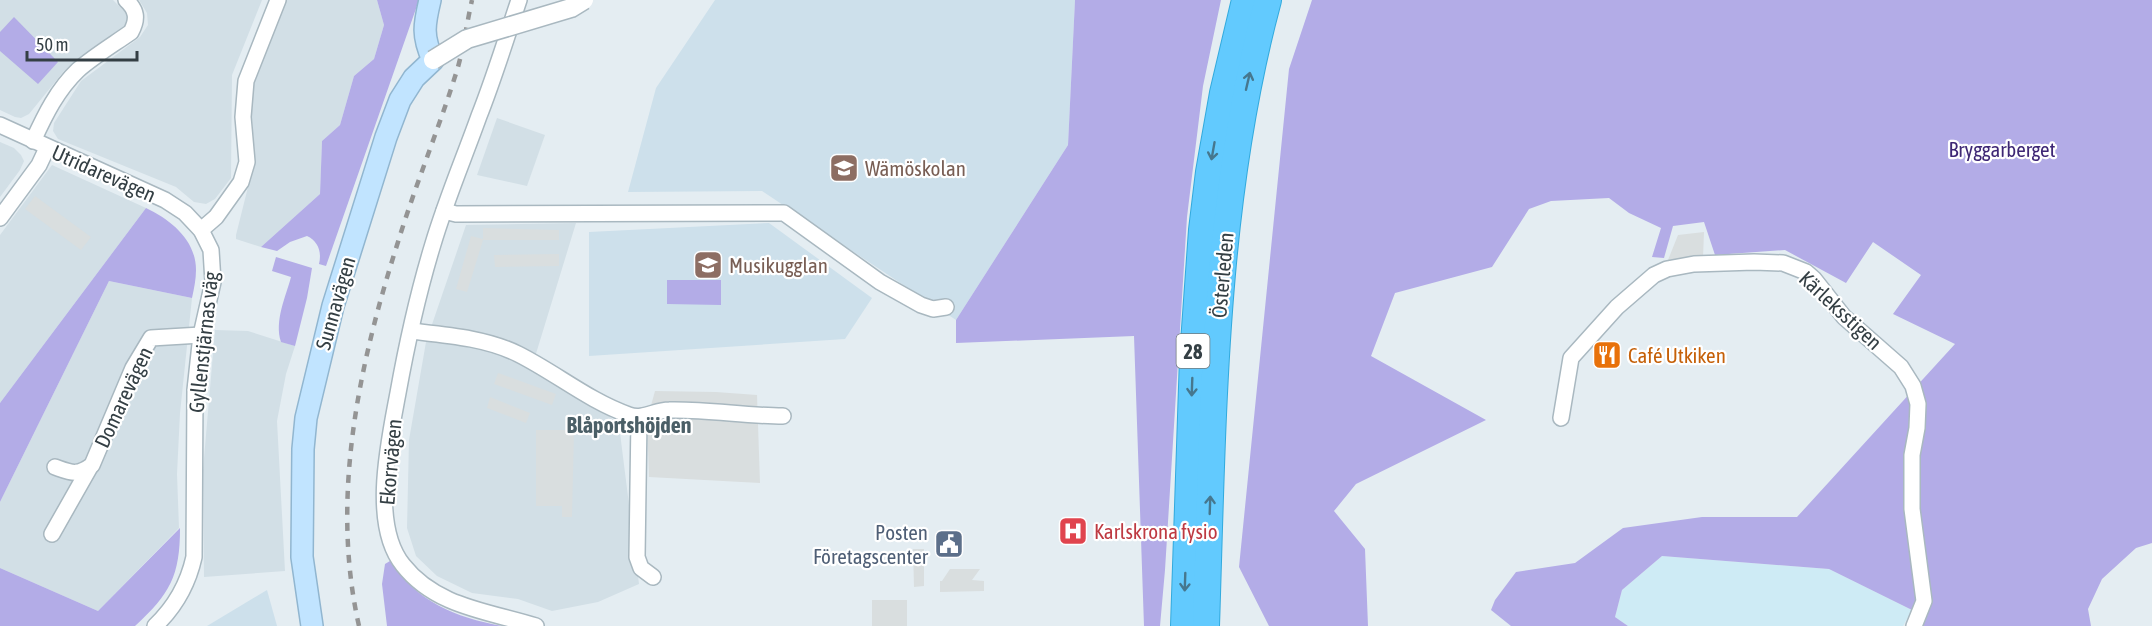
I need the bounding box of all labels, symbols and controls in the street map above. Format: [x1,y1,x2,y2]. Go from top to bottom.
scale bar [27,24,136,62]
text: 50 m [36,34,68,55]
one-way arrow [1243,71,1254,91]
park label: Bryggarberget [1948,137,2056,161]
street label: Utridarevägen [48,139,160,207]
one-way arrow [1207,141,1218,160]
school or university icon: Wämöskolan [828,152,860,184]
place label: Wämöskolan [865,156,966,180]
street label: Österleden [1206,231,1238,319]
school or university icon: Musikugglan [692,249,724,281]
place label: Musikugglan [729,253,828,277]
street label: Sunnavägen [310,254,360,352]
street label: Kärleksstigen [1795,266,1887,354]
street label: Gyllenstjärnas väg [184,270,222,414]
road number: 28 [1176,334,1210,368]
restaurant icon: Café Utkiken [1591,339,1623,371]
street label: Domarevägen [89,343,157,451]
place label: Café Utkiken [1628,343,1726,367]
one-way arrow [1186,376,1197,396]
district label: Blåportshöjden [567,412,691,438]
street label: Ekorrvägen [374,418,406,506]
one-way arrow [1204,495,1216,515]
hospital icon: Karlskrona fysio [1057,515,1089,547]
place label: Karlskrona fysio [1094,519,1218,543]
place label: Posten Företagscenter [813,520,929,568]
public building icon: Posten Företagscenter [933,528,965,560]
one-way arrow [1180,571,1191,591]

